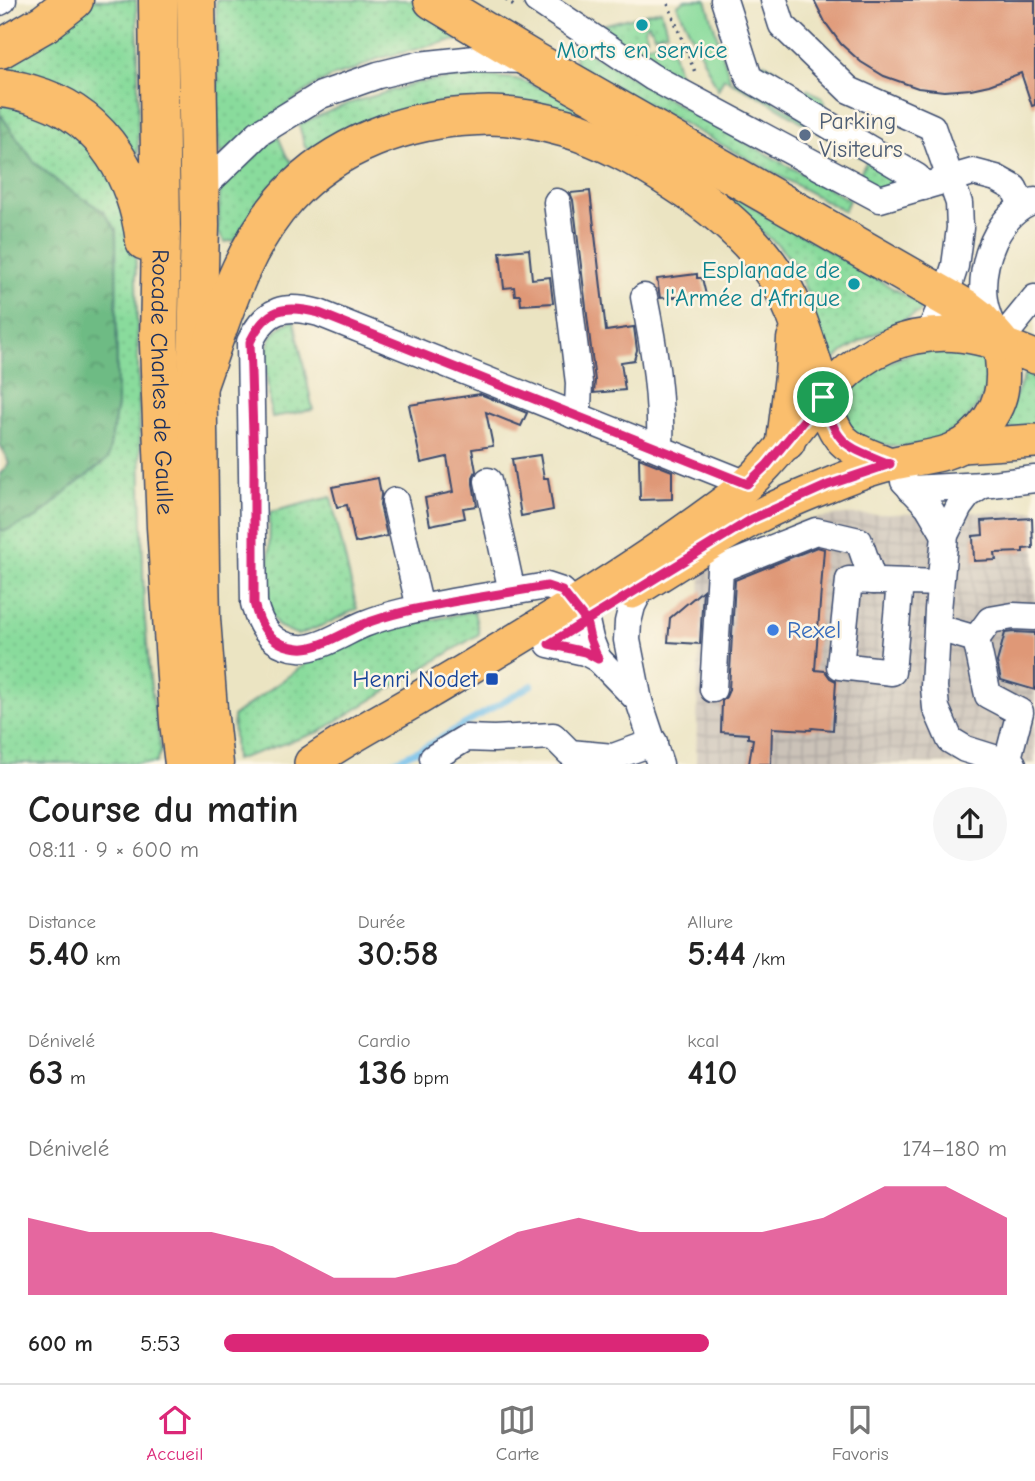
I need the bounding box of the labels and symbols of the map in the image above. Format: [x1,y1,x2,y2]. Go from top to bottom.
marker: Morts en service [634,17,650,33]
place label: Morts en service [556,36,728,64]
place label: Parking Visiteurs [819,107,903,163]
marker: Parking Visiteurs [797,127,813,143]
street label: Rocade Charles de Gaulle [145,249,180,515]
place label: Esplanade de l'Armée d'Afrique [665,256,840,312]
marker: Esplanade de l'Armée d'Afrique [846,276,862,292]
pin [793,367,853,427]
place label: Rexel [787,616,841,644]
marker: Rexel [765,622,781,638]
place label: Henri Nodet [352,665,479,693]
marker: Henri Nodet [484,671,500,687]

